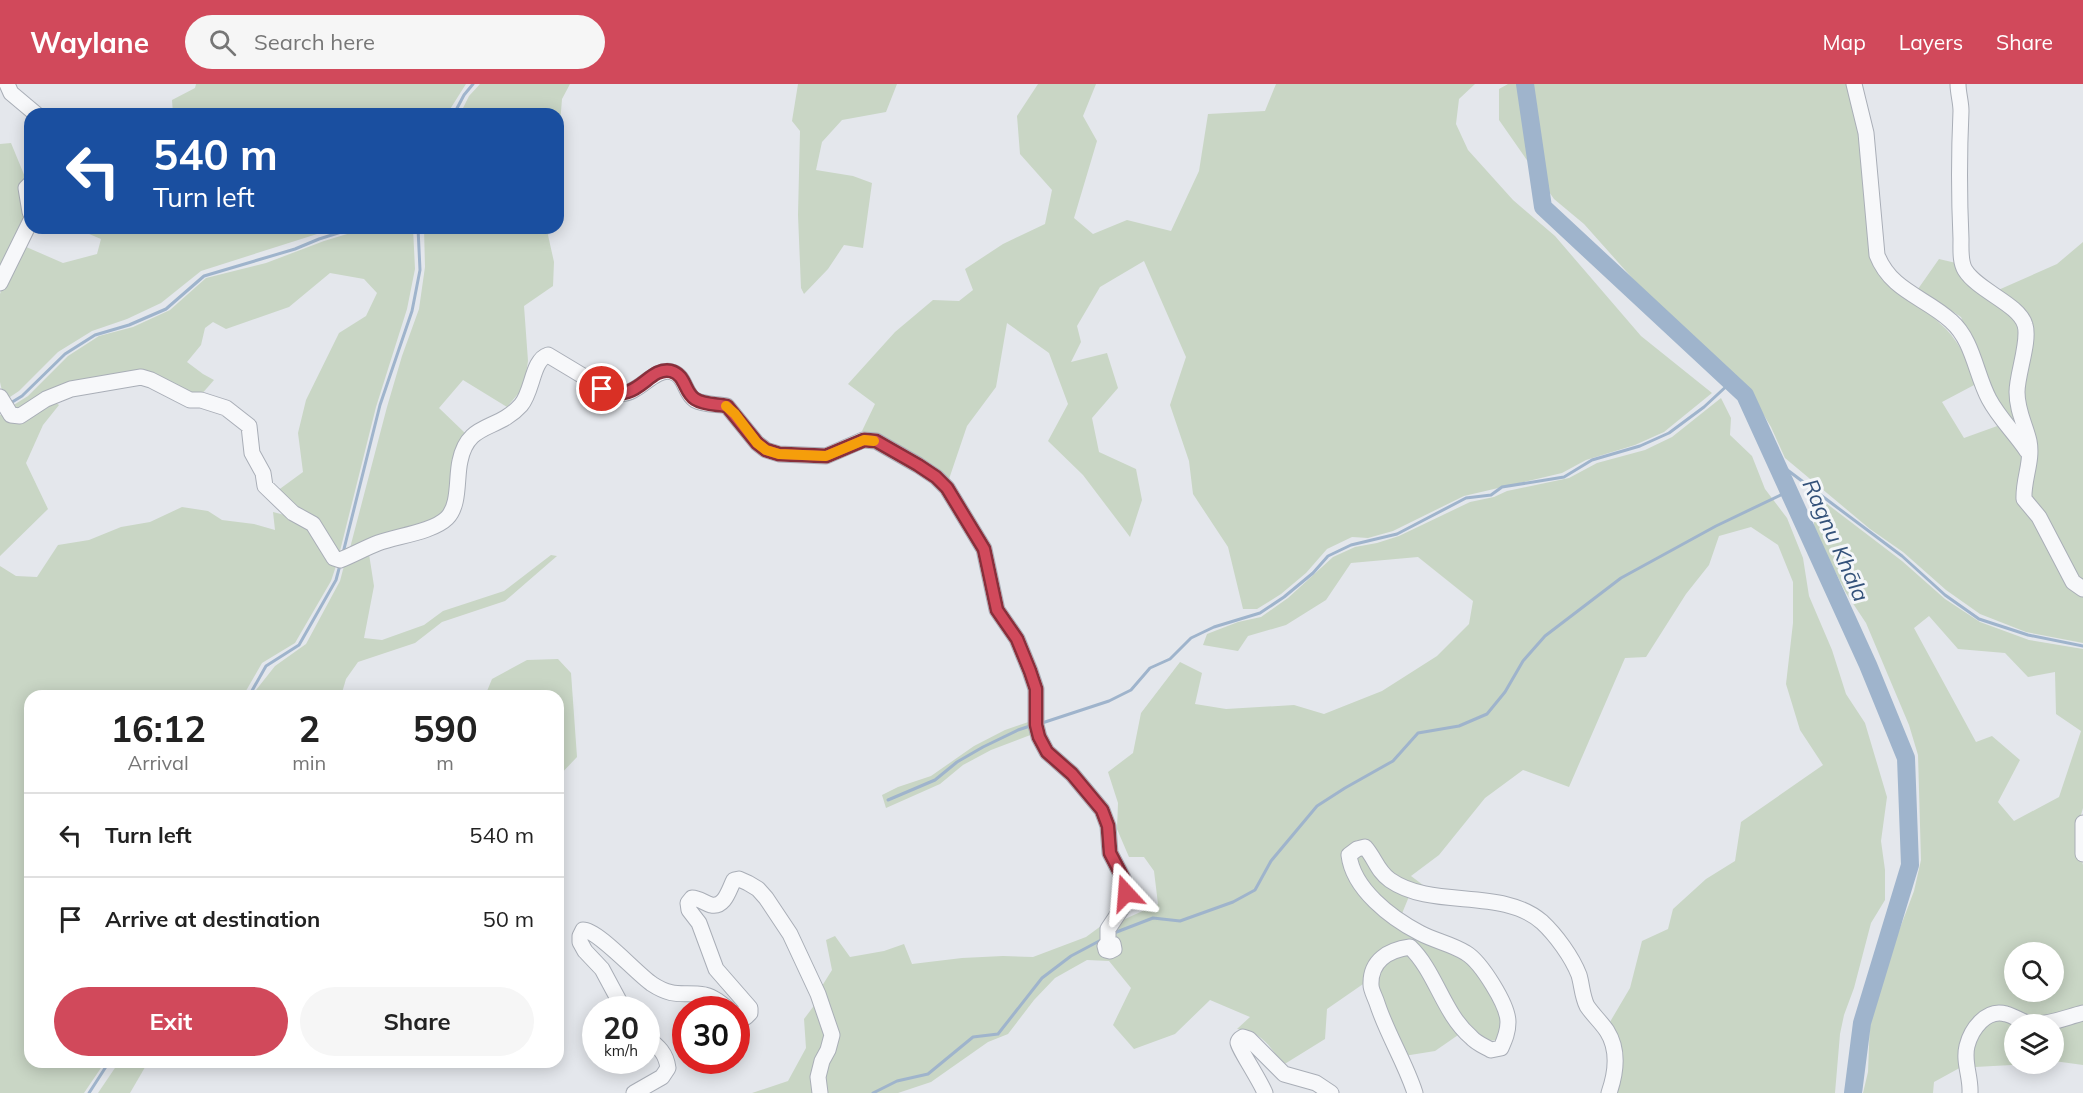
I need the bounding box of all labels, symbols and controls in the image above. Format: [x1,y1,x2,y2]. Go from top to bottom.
search box [185,15,605,69]
text: Waylane [30,25,149,60]
icon: search [206,26,239,59]
text: Search here [254,28,375,56]
text: Map [1823,29,1866,55]
text: Layers [1899,29,1963,55]
text: Share [1996,29,2053,55]
text: 540 m [153,128,278,181]
icon: left [54,132,132,210]
text: Turn left [153,180,255,214]
pin [576,363,627,414]
icon: arrive [585,372,618,405]
water label: Ragnu Khāla [1796,474,1876,606]
text: 16:12 [110,706,206,751]
text: 2 [298,706,320,751]
text: 590 [413,706,478,751]
text: Arrival [128,750,189,775]
text: min [292,750,326,775]
text: m [436,750,454,775]
icon: left [54,819,87,852]
text: Turn left [105,821,192,849]
text: 540 m [469,821,534,849]
position arrow [1094,861,1158,925]
icon: arrive [54,903,87,936]
text: Arrive at destination [105,905,320,933]
text: 50 m [483,905,534,933]
map controls [2004,942,2064,1074]
button: search [2004,942,2064,1002]
button: Exit [54,987,288,1056]
button: Share [300,987,534,1056]
speed limit sign: 30 [672,996,750,1074]
text: 20 [603,1009,639,1047]
button: layers [2004,1014,2064,1074]
text: km/h [604,1041,638,1060]

